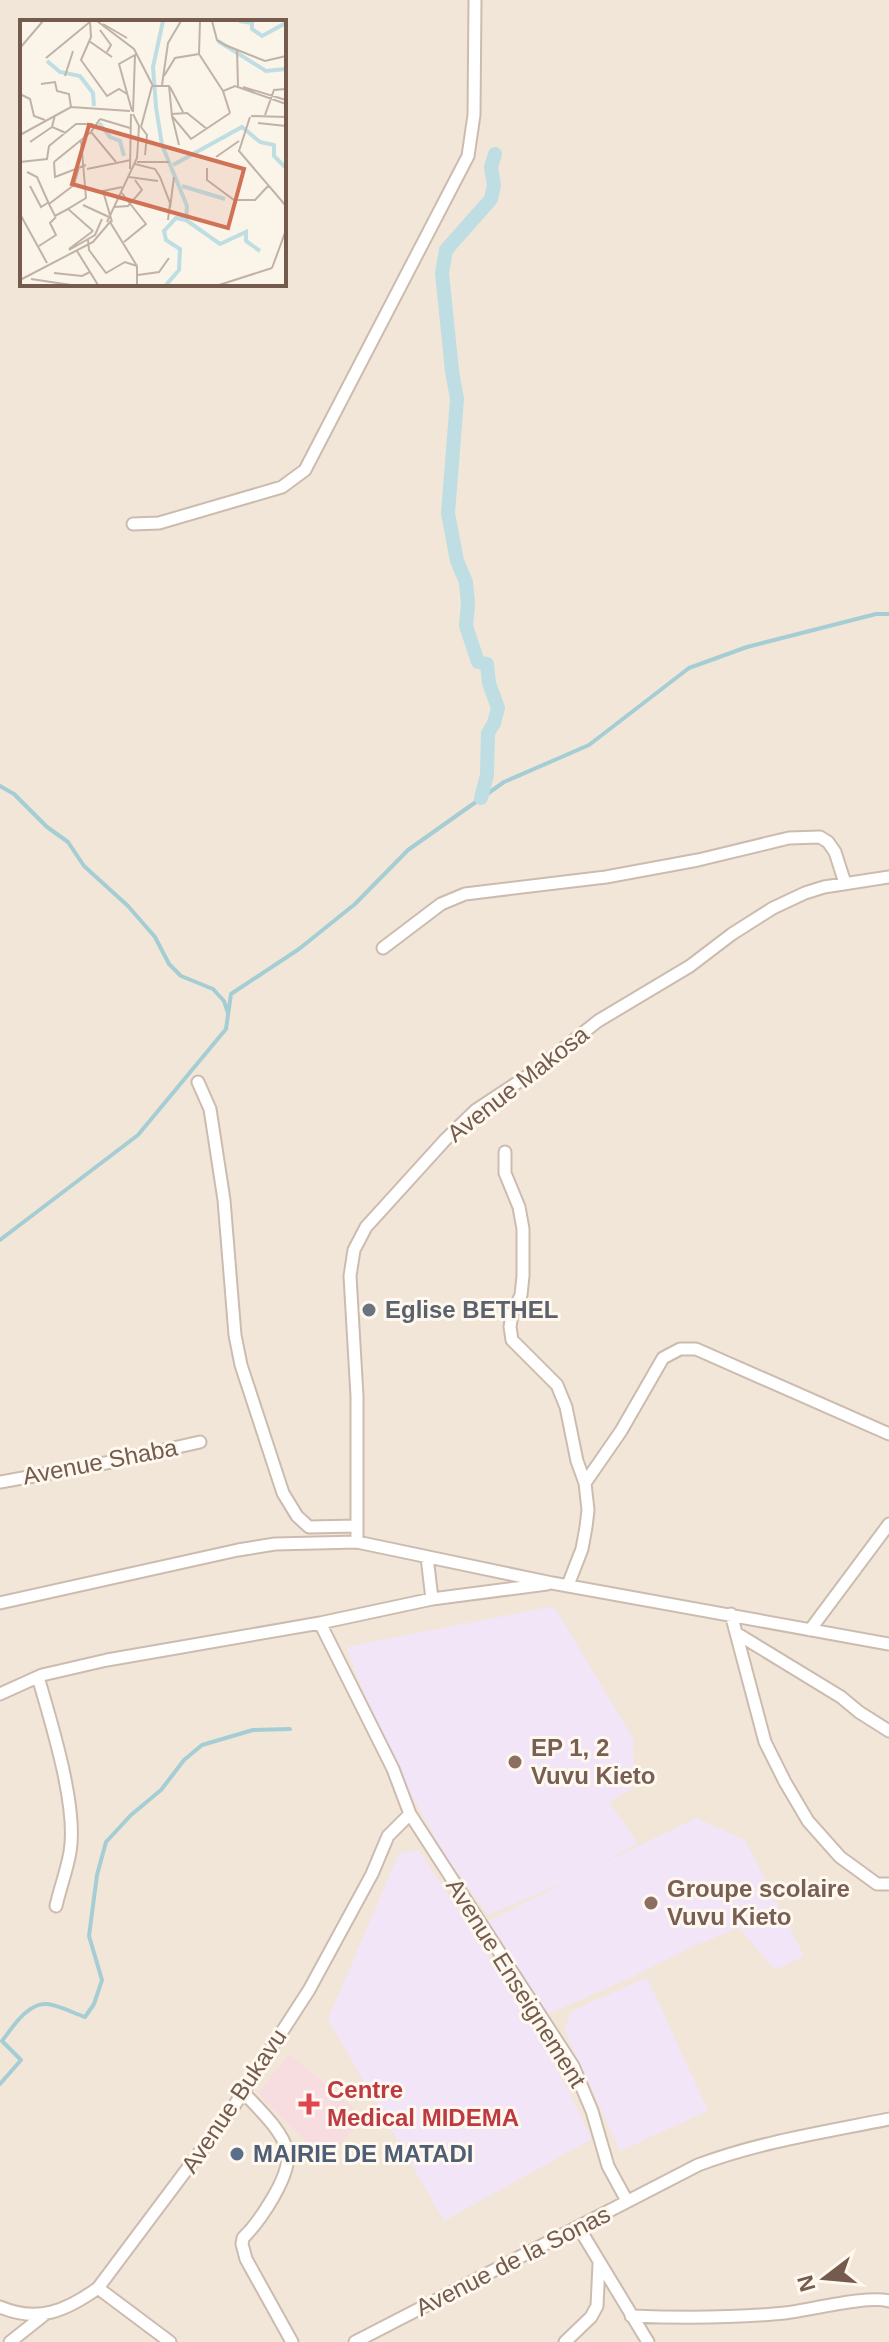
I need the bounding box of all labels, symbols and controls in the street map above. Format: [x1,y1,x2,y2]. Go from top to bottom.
inset map [20,20,286,286]
street label: Avenue Makosa [442,1020,594,1147]
place label: Eglise BETHEL [385,1296,558,1323]
marker: Eglise BETHEL [360,1301,378,1319]
street label: Avenue Shaba [20,1433,180,1490]
place label: EP 1, 2 Vuvu Kieto [531,1734,655,1789]
marker: EP 1, 2 Vuvu Kieto [506,1753,524,1771]
street label: Avenue Enseignement [441,1873,592,2092]
place label: Groupe scolaire Vuvu Kieto [667,1875,850,1930]
marker: Groupe scolaire Vuvu Kieto [642,1894,660,1912]
street label: Avenue Bukavu [176,2024,292,2178]
place label: Centre Medical MIDEMA [327,2076,519,2131]
marker: Centre Medical MIDEMA [298,2093,320,2115]
place label: MAIRIE DE MATADI [253,2140,473,2167]
marker: MAIRIE DE MATADI [228,2145,246,2163]
street label: Avenue de la Sonas [411,2200,614,2321]
north arrow [785,2238,865,2318]
text: N [792,2272,820,2294]

